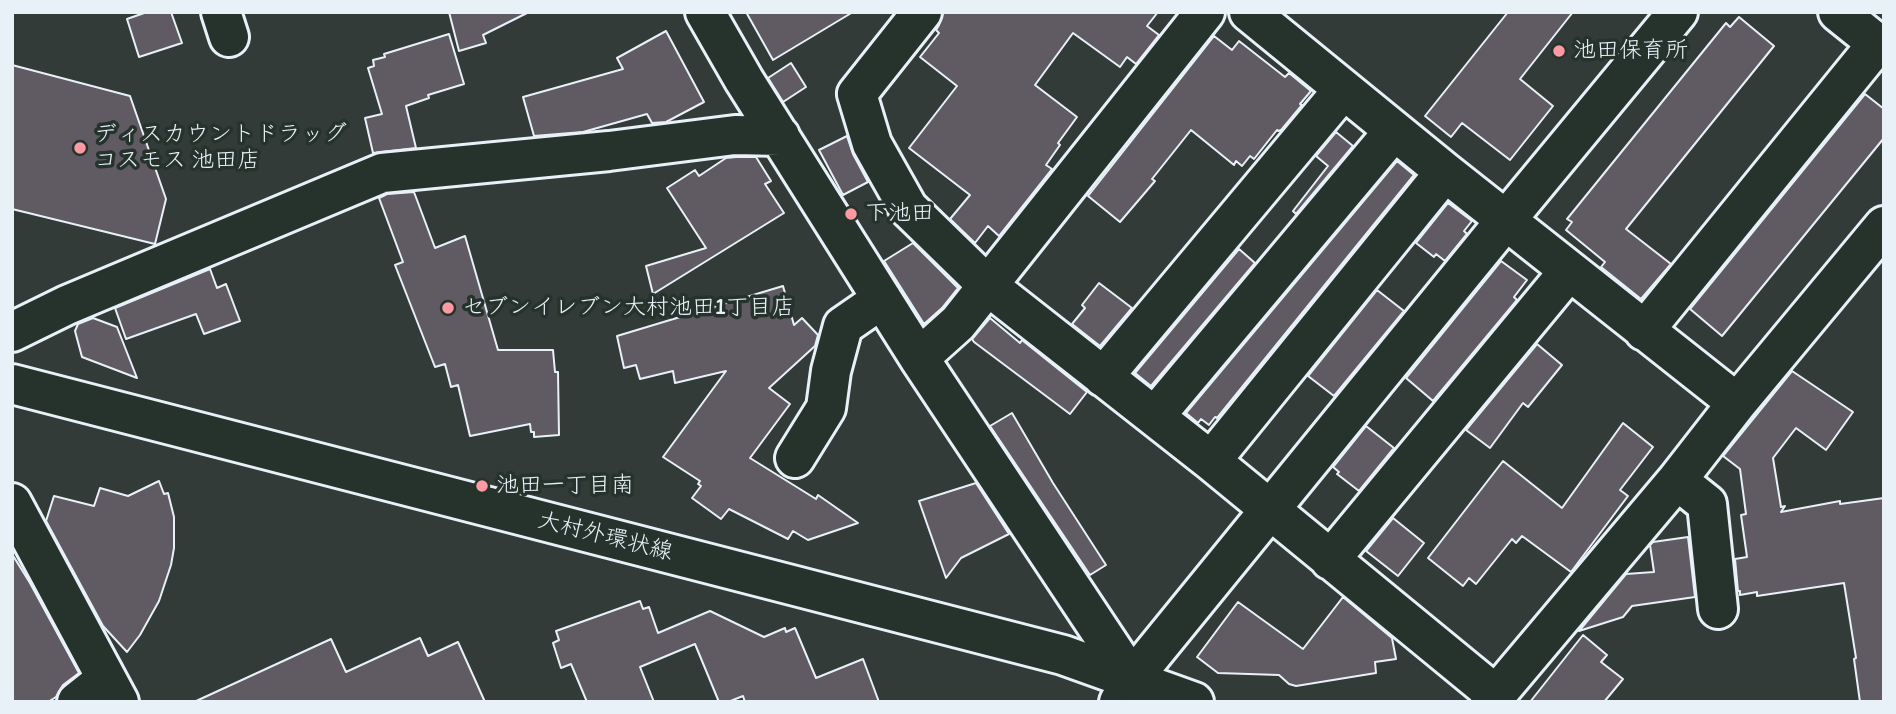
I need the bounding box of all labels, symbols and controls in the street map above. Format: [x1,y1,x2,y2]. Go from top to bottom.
place label: 池田保育所 [1573,37,1688,65]
marker: 池田保育所 [1551,43,1567,59]
place label: ディスカウントドラッグ コスモス 池田店 [94,121,347,175]
marker: ディスカウントドラッグ コスモス 池田店 [72,140,88,156]
place label: 下池田 [865,200,934,228]
marker: 下池田 [843,206,859,222]
place label: セブンイレブン大村池田1丁目店 [462,294,795,322]
marker: セブンイレブン大村池田1丁目店 [440,300,456,316]
place label: 池田一丁目南 [496,472,634,500]
marker: 池田一丁目南 [474,478,490,494]
street label: 大村外環状線 [535,507,675,567]

